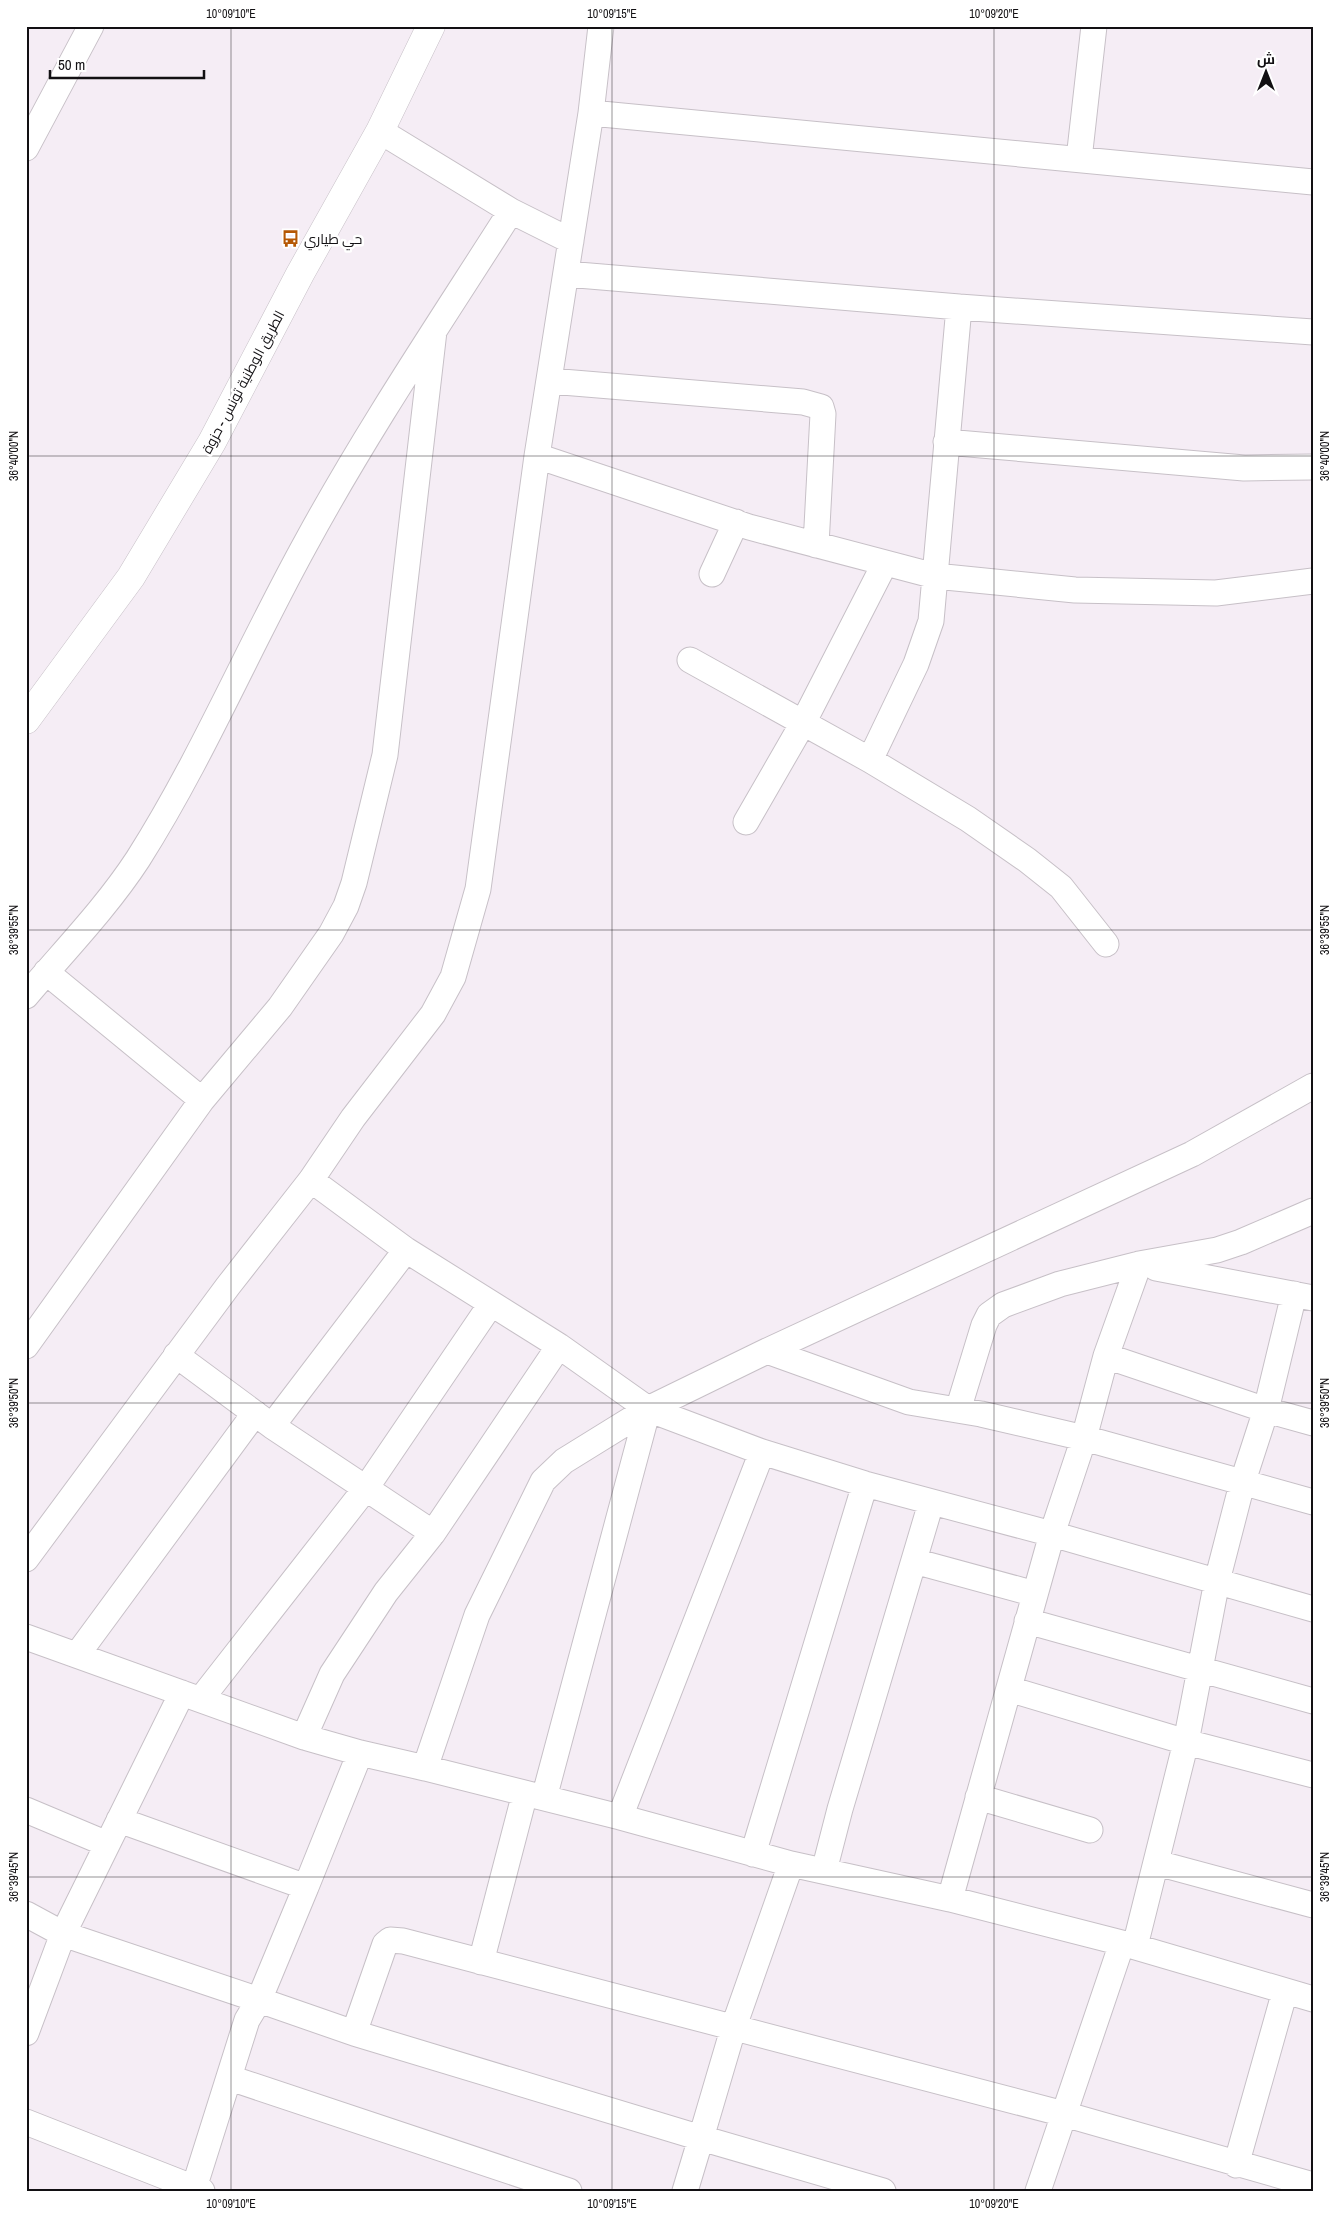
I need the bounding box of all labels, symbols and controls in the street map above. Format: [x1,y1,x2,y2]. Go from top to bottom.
text: 10°09'10"E [206,6,256,22]
text: 10°09'15"E [587,6,637,22]
text: 10°09'20"E [969,6,1019,22]
scale bar [50,48,204,80]
north arrow [1242,48,1292,98]
text: ش [1257,50,1275,68]
text: 50 m [58,54,85,75]
bus stop icon: حي طياري [280,229,300,249]
place label: حي طياري [304,230,362,251]
street label: الطريق الوطنية تونس - حزوة [198,307,288,457]
text: 36°40'00"N [6,431,22,481]
text: 36°40'00"N [1317,431,1333,481]
text: 36°39'55"N [6,905,22,955]
text: 36°39'55"N [1317,905,1333,955]
text: 36°39'50"N [6,1378,22,1428]
text: 36°39'50"N [1317,1378,1333,1428]
text: 36°39'45"N [6,1852,22,1902]
text: 36°39'45"N [1317,1852,1333,1902]
text: 10°09'10"E [206,2196,256,2212]
text: 10°09'15"E [587,2196,637,2212]
text: 10°09'20"E [969,2196,1019,2212]

